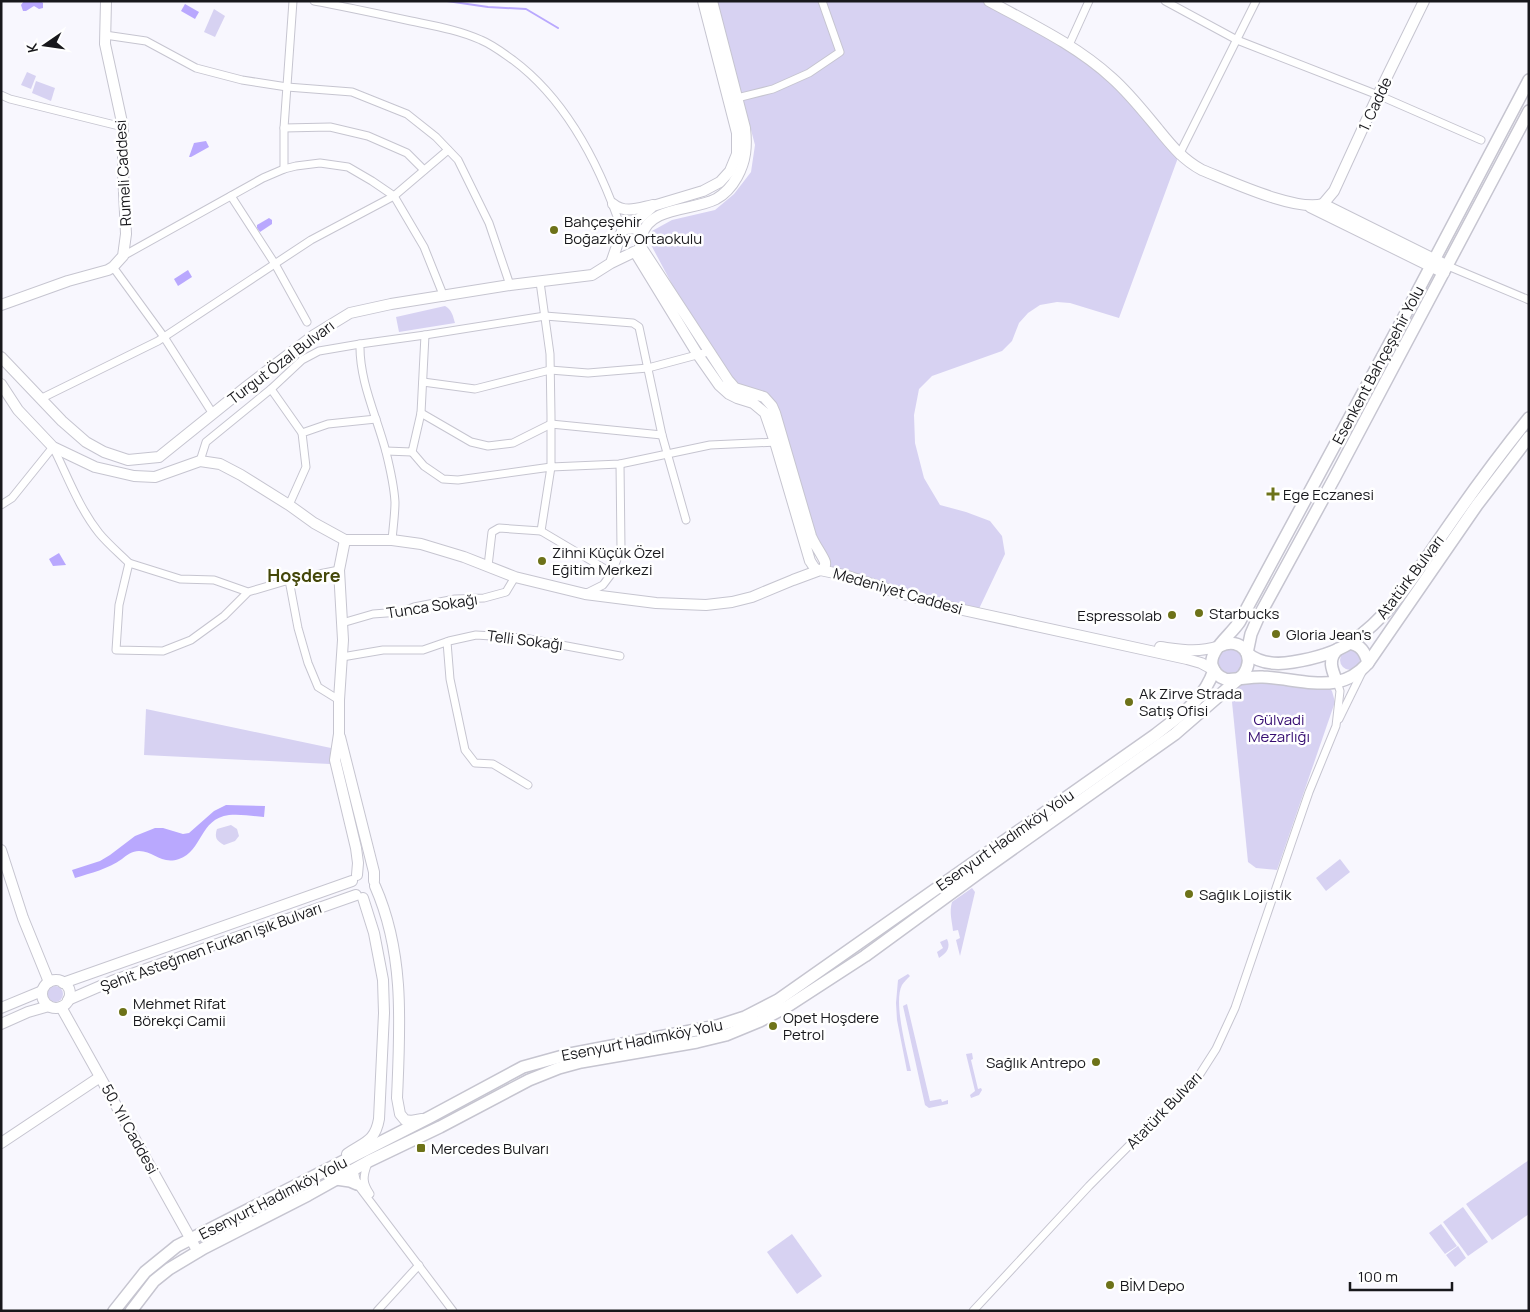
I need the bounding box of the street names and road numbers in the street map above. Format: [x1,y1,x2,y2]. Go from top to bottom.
street label: 1. Cadde [1353,73,1397,135]
street label: Rumeli Caddesi [110,119,136,227]
street label: Esenkent Bahçeşehir Yolu [1327,282,1429,448]
street label: Turgut Özal Bulvarı [223,315,339,409]
street label: Atatürk Bulvarı [1371,531,1449,623]
street label: Medeniyet Caddesi [831,562,965,620]
street label: Tunca Sokağı [385,588,479,624]
street label: Telli Sokağı [486,625,564,655]
street label: Esenyurt Hadımköy Yolu [932,784,1078,896]
street label: Şehit Asteğmen Furkan Işık Bulvarı [97,897,325,997]
street label: Esenyurt Hadımköy Yolu [560,1014,724,1066]
street label: Atatürk Bulvarı [1122,1067,1206,1153]
street label: 50. Yıl Caddesi [97,1080,163,1178]
street label: Esenyurt Hadımköy Yolu [195,1151,351,1245]

